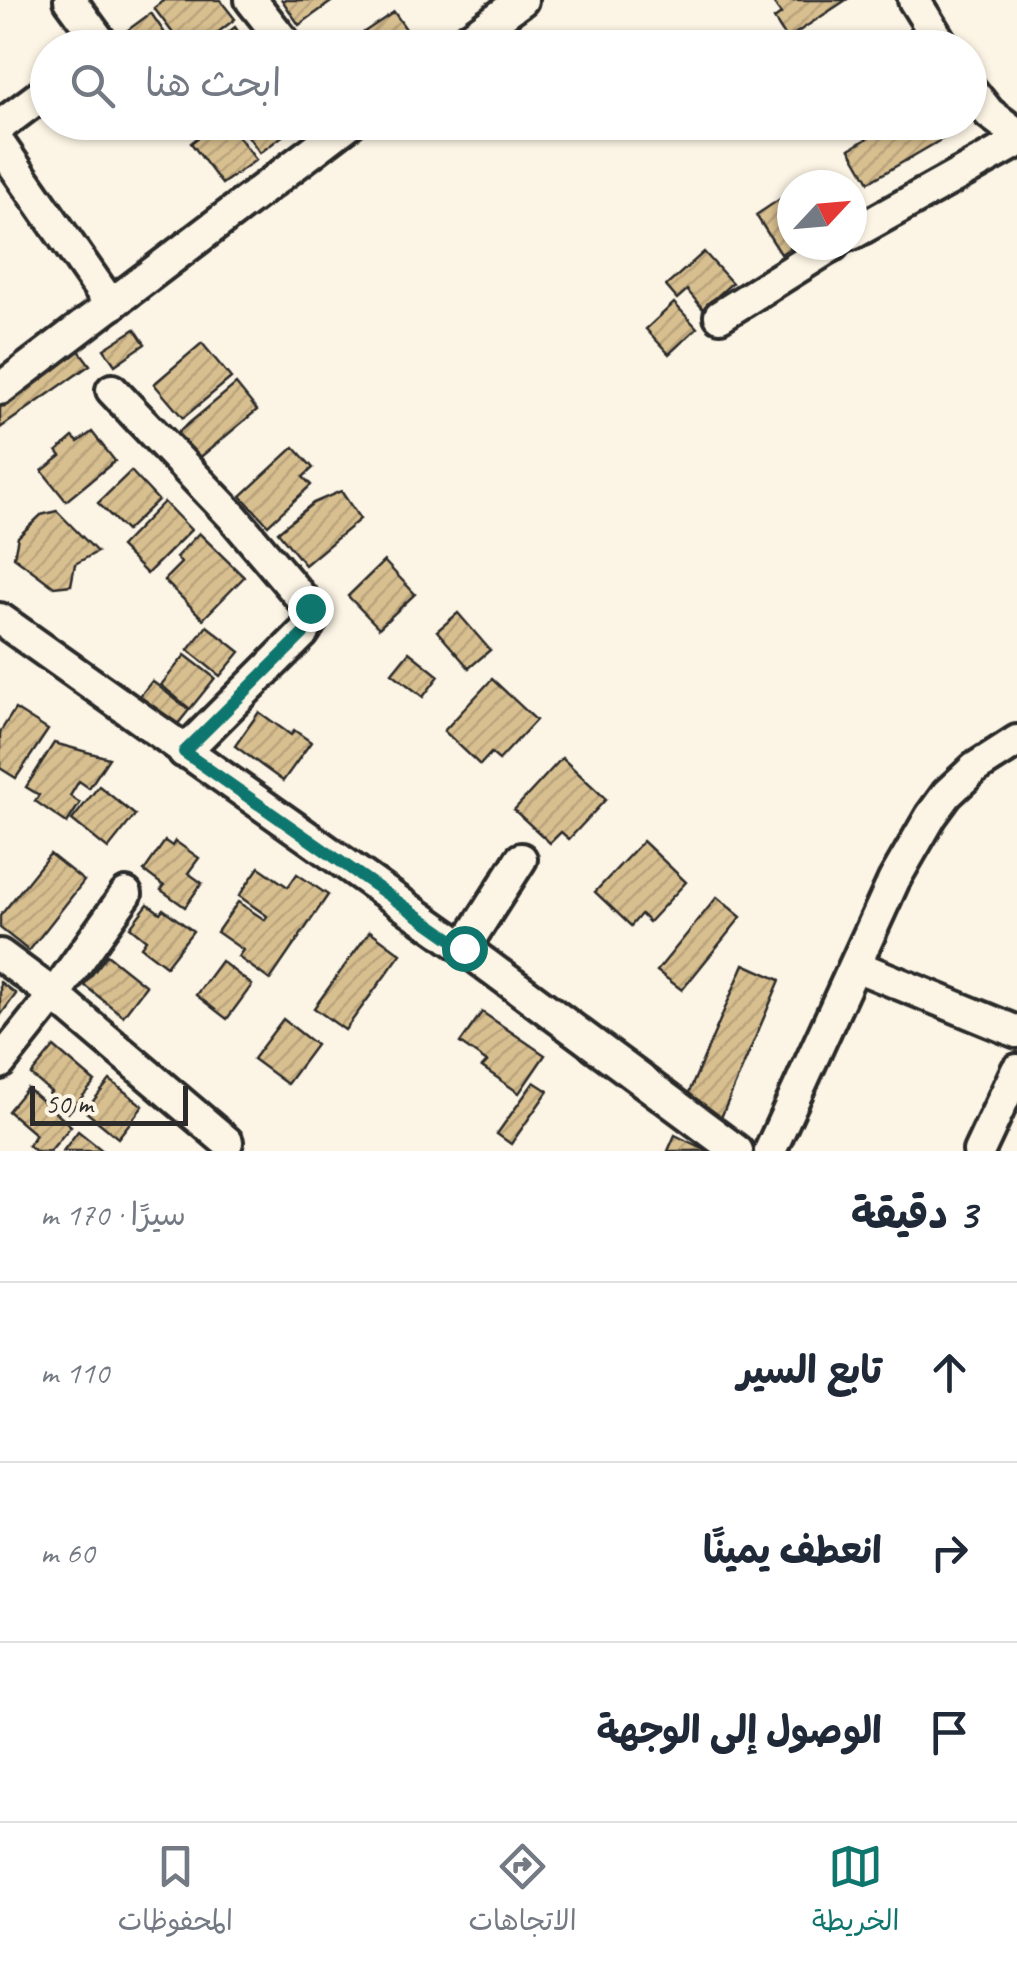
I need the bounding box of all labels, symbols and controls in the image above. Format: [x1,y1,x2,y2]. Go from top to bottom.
search box [30,30,987,140]
icon: search [65,58,120,113]
text: ابحث هنا [145,60,281,107]
north arrow [777,170,867,260]
route end [288,586,334,632]
route start [442,926,488,972]
scale bar [30,1081,188,1126]
text: 50 m [45,1086,93,1121]
text: 3 دقيقة [851,1188,977,1241]
text: سيرًا · 170 m [40,1194,186,1235]
icon: ahead [922,1345,977,1400]
text: تابع السير [737,1347,882,1394]
text: 110 m [40,1352,109,1393]
icon: right [922,1525,977,1580]
text: انعطف يمينًا [703,1527,882,1574]
text: 60 m [40,1532,94,1573]
icon: arrive [922,1705,977,1760]
text: الوصول إلى الوجهة [596,1707,882,1754]
tab: المحفوظات [118,1839,233,1945]
tab: الاتجاهات [468,1839,577,1945]
tab: الخريطة [812,1839,899,1945]

